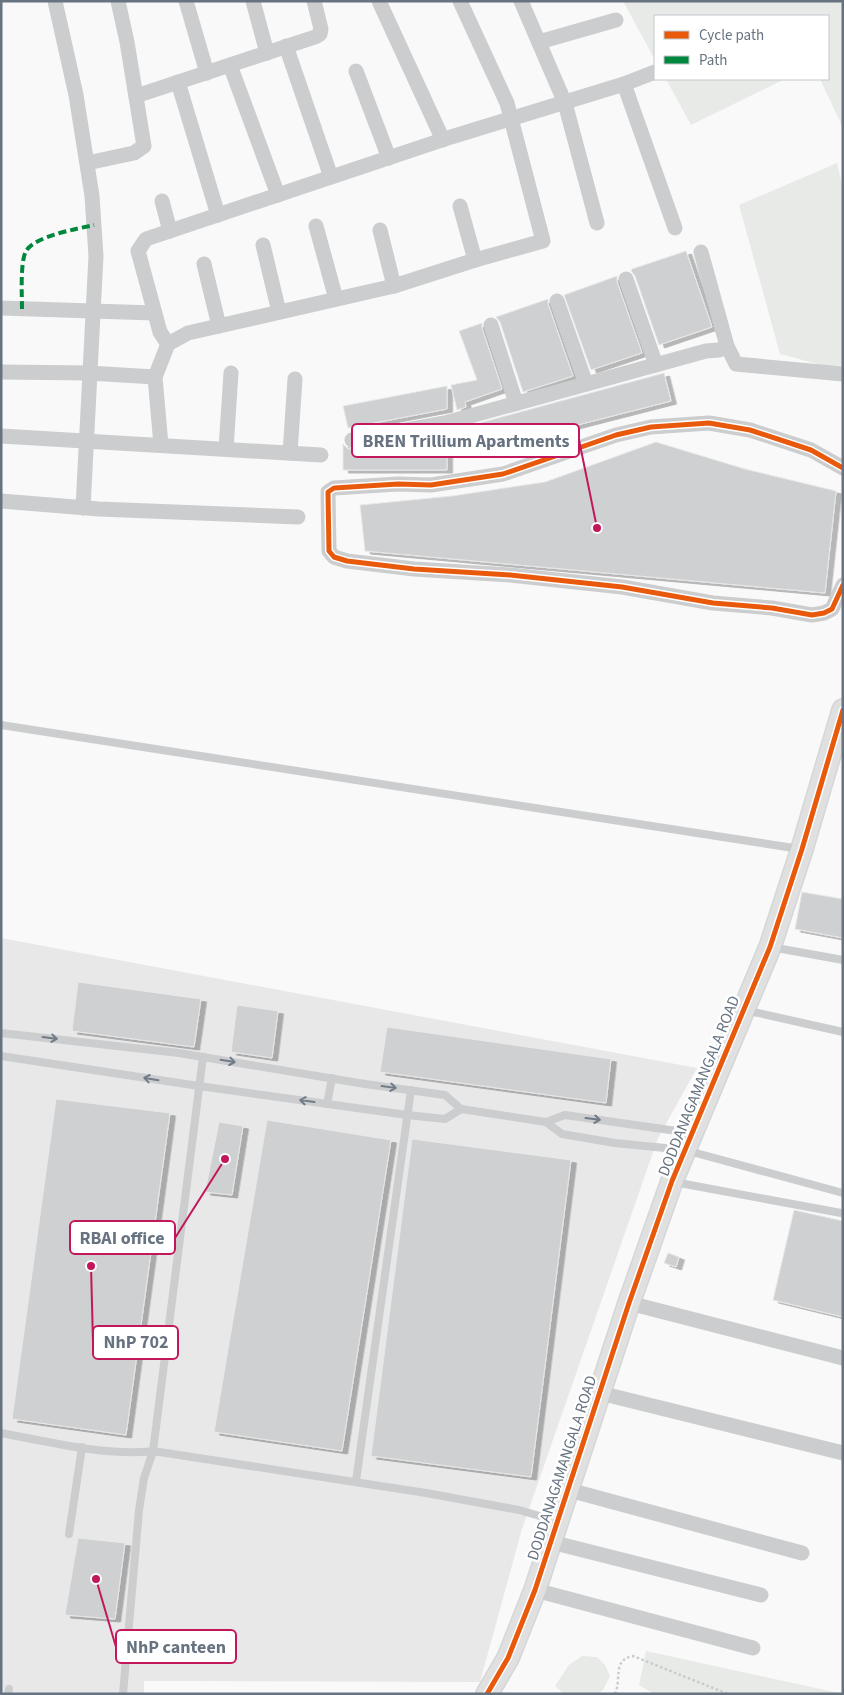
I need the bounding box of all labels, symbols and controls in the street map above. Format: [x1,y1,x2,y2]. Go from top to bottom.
legend [654,15,829,80]
text: Cycle path [699,25,764,46]
text: Path [699,50,727,71]
callout: BREN Trillium Apartments [352,424,579,457]
text: BREN Trillium Apartments [363,429,570,454]
street label: DODDANAGAMANGALA ROAD [653,992,745,1180]
one-way arrow [41,1033,57,1043]
one-way arrow [220,1057,236,1067]
one-way arrow [143,1074,159,1084]
one-way arrow [380,1082,396,1092]
one-way arrow [299,1096,315,1106]
one-way arrow [585,1114,601,1124]
callout: RBAI office [70,1221,175,1254]
text: RBAI office [79,1226,165,1251]
callout: NhP 702 [93,1326,178,1359]
text: NhP 702 [103,1330,169,1355]
street label: DODDANAGAMANGALA ROAD [522,1373,602,1563]
callout: NhP canteen [116,1630,236,1663]
text: NhP canteen [126,1635,226,1660]

